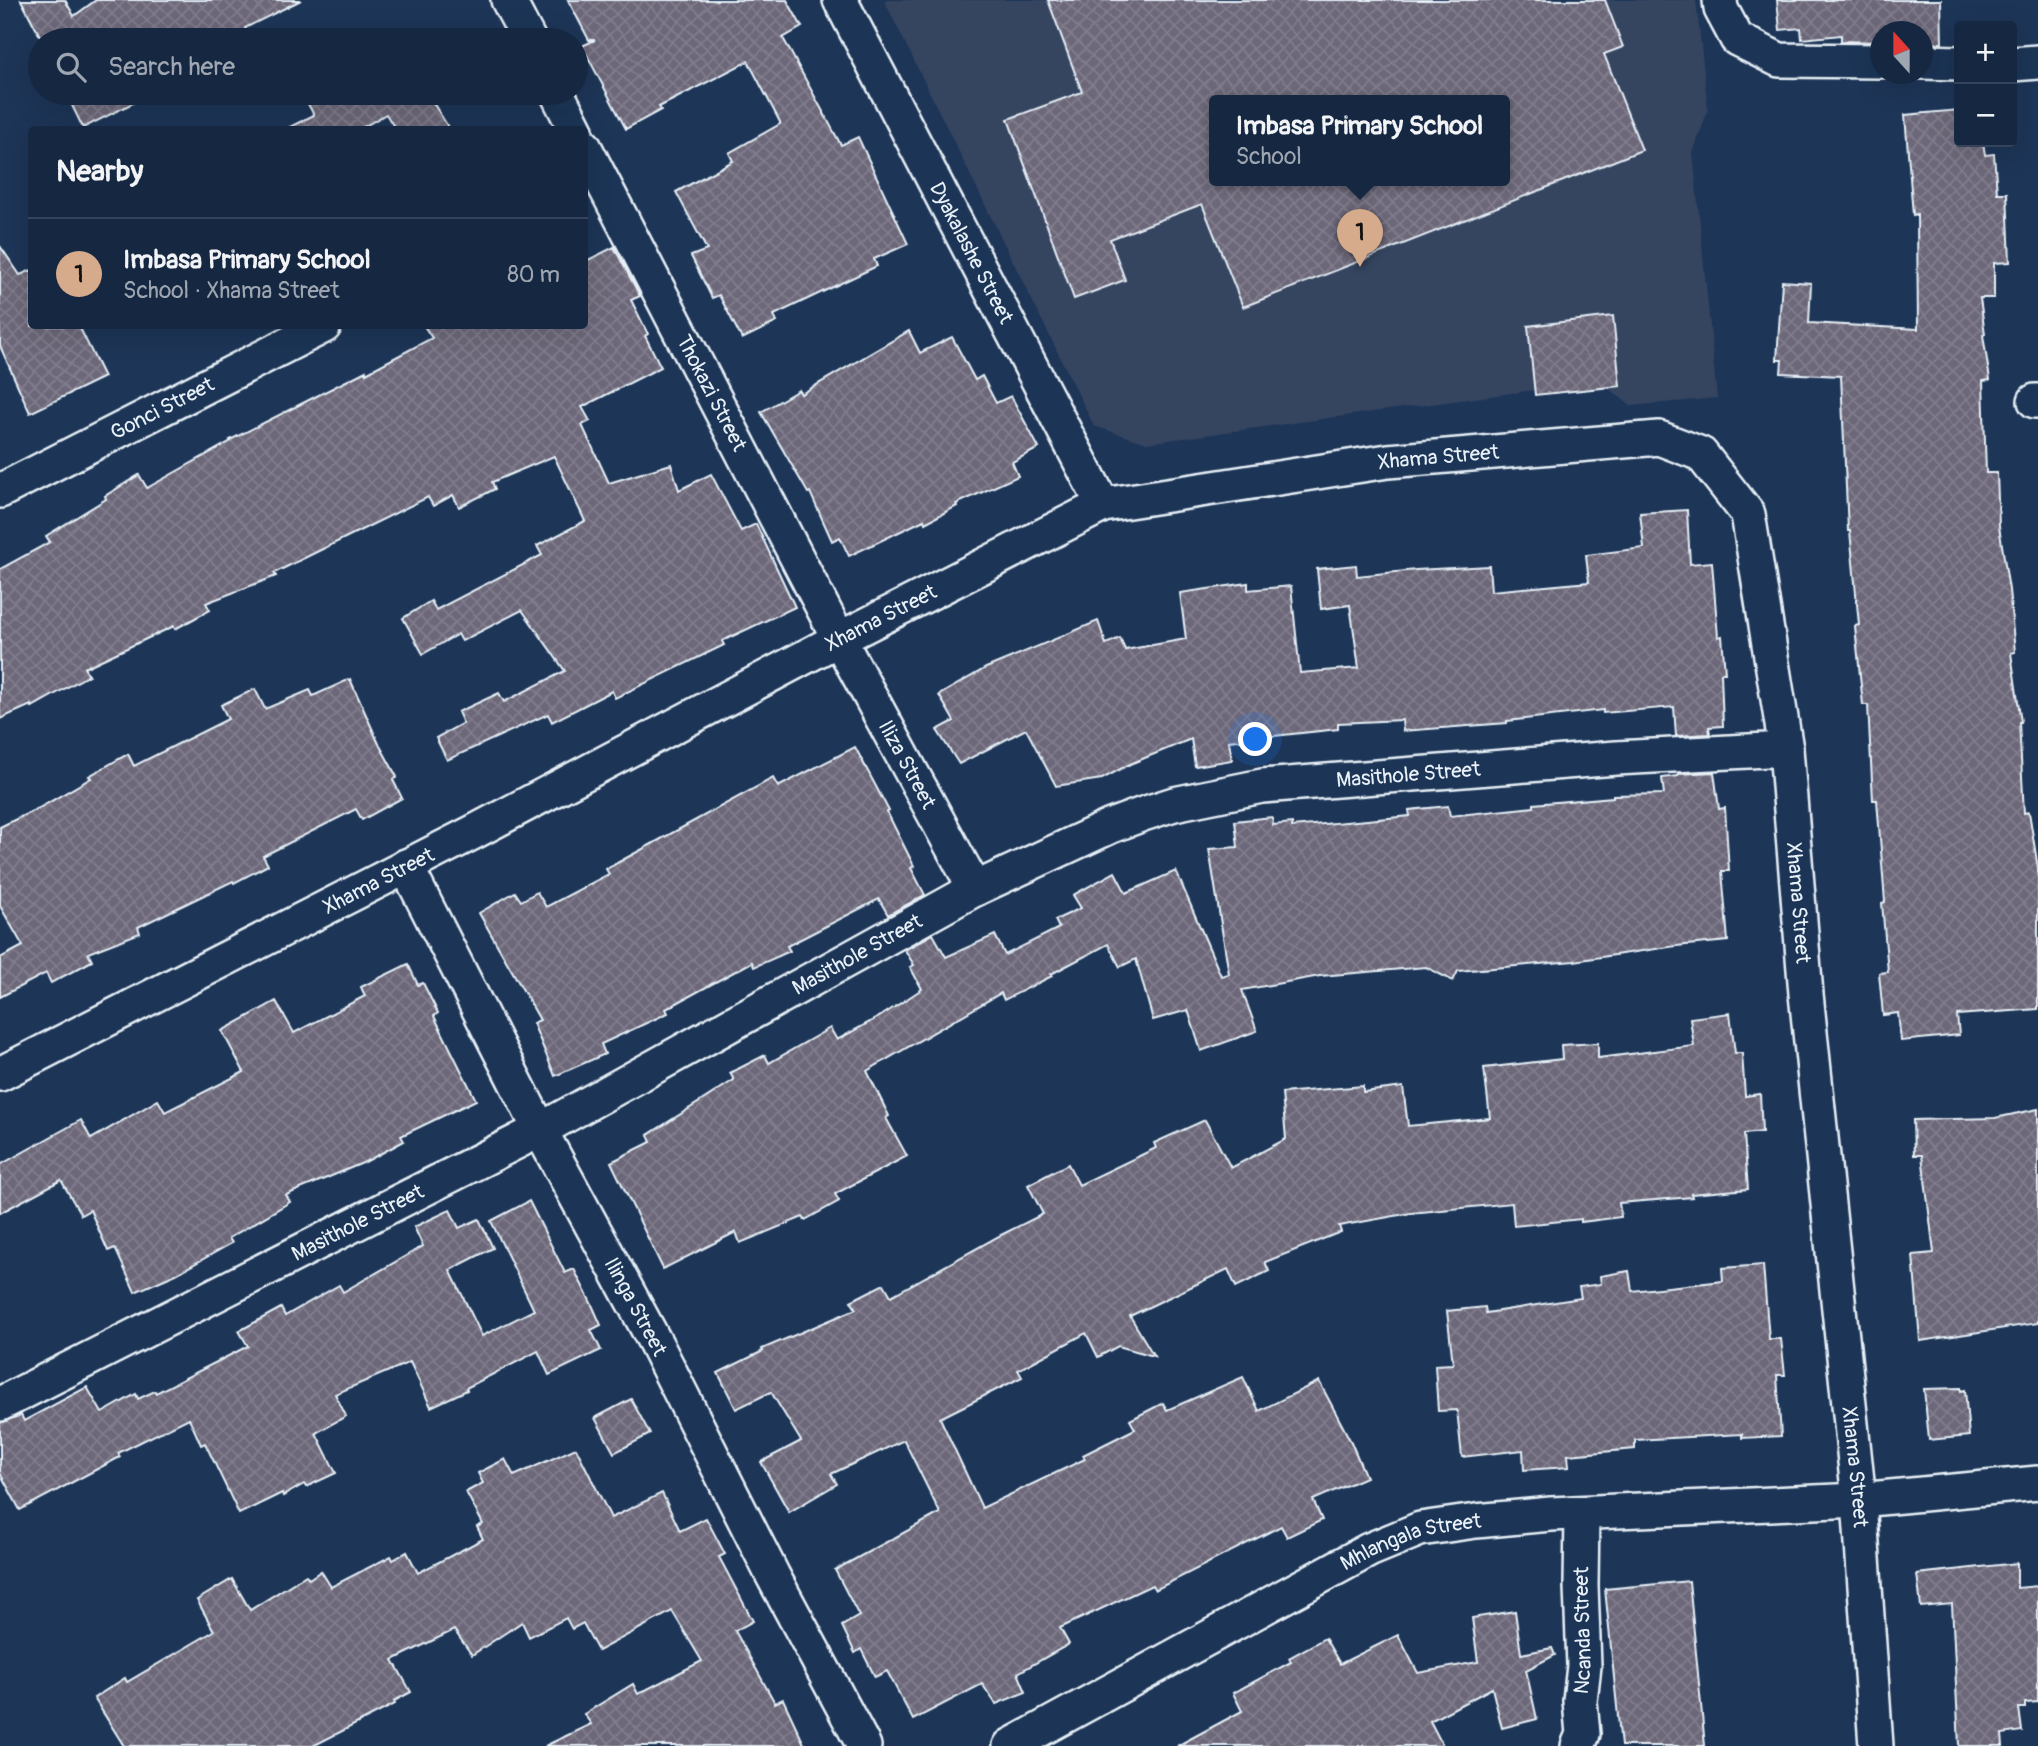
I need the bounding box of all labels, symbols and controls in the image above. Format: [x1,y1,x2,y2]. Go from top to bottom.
north arrow [1870,21,1933,84]
map controls [1954,21,2017,147]
button: + [1954,21,2017,84]
search box [28,28,588,105]
icon: search [52,48,90,86]
text: Search here [108,51,235,83]
button: − [1954,84,2017,147]
popup [1209,95,1510,186]
text: Imbasa Primary School [1236,110,1483,142]
text: School [1236,142,1302,171]
text: Nearby [56,153,143,190]
street label: Dyakalashe Street [923,177,1020,329]
pin: 1 [1337,209,1383,267]
text: Imbasa Primary School [123,244,371,276]
text: 1 [75,260,84,289]
text: 80 m [507,260,560,289]
text: School · Xhama Street [123,276,339,305]
street label: Thokazi Street [670,330,753,456]
street label: Gonci Street [106,371,219,446]
street label: Xhama Street [1376,439,1501,476]
street label: Xhama Street [821,578,942,658]
street label: Iliza Street [872,716,942,814]
your location [1238,722,1272,756]
street label: Masithole Street [1335,756,1482,794]
street label: Xhama Street [318,841,439,921]
street label: Xhama Street [1780,841,1816,965]
street label: Masithole Street [788,908,928,1002]
street label: Masithole Street [287,1178,429,1268]
street label: Ilinga Street [598,1253,673,1361]
street label: Xhama Street [1835,1405,1874,1529]
street label: Mhlangala Street [1336,1508,1483,1577]
street label: Ncanda Street [1568,1566,1598,1696]

